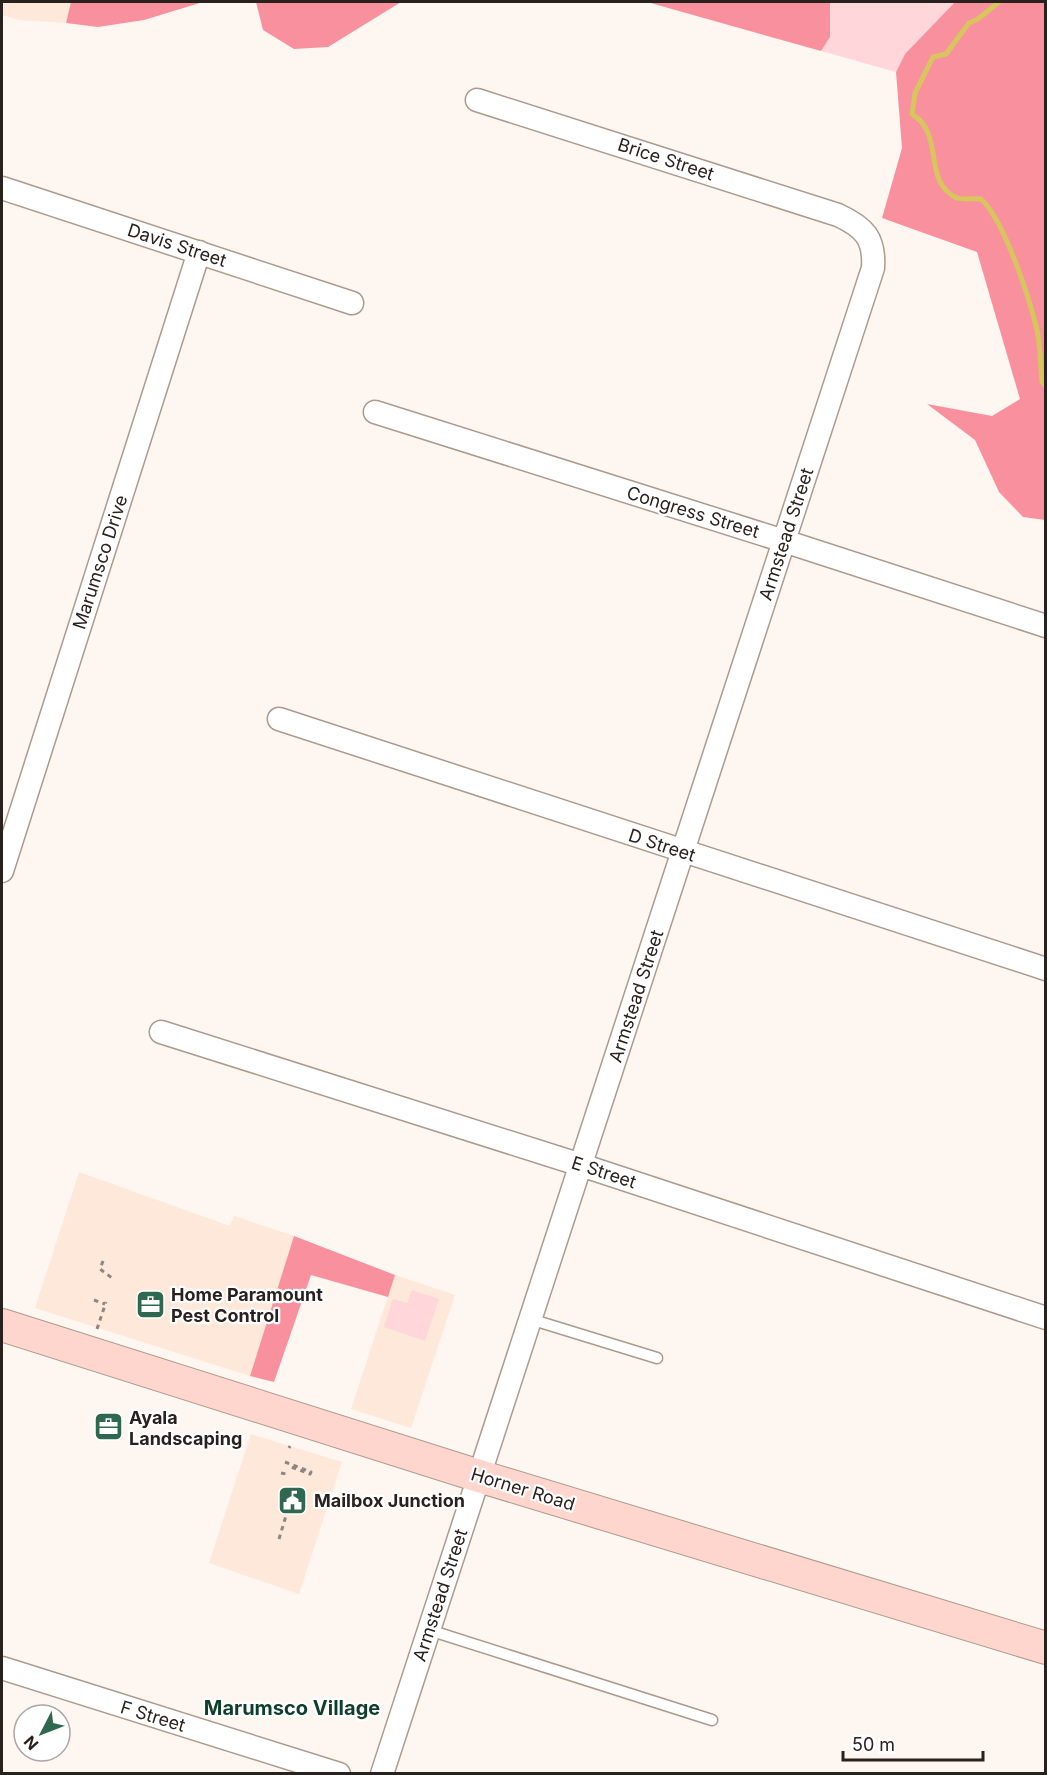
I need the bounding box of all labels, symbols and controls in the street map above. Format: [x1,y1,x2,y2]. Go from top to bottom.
street label: Brice Street [615,134,717,184]
street label: Davis Street [125,219,229,271]
street label: Armstead Street [755,465,817,603]
street label: Congress Street [624,482,762,542]
street label: Marumsco Drive [68,492,132,632]
street label: D Street [626,824,698,866]
street label: Armstead Street [605,927,667,1065]
street label: E Street [569,1152,639,1192]
place label: Home Paramount Pest Control [171,1284,323,1326]
office icon: Home Paramount Pest Control [134,1288,166,1320]
place label: Ayala Landscaping [129,1407,242,1449]
office icon: Ayala Landscaping [92,1411,124,1443]
street label: Horner Road [468,1463,578,1515]
public building icon: Mailbox Junction [277,1484,309,1516]
place label: Mailbox Junction [314,1490,465,1511]
street label: Armstead Street [409,1526,471,1664]
street label: F Street [118,1696,188,1736]
district label: Marumsco Village [204,1696,380,1720]
north arrow [12,1703,72,1763]
scale bar [843,1724,982,1762]
text: N [19,1732,42,1754]
text: 50 m [852,1734,895,1755]

